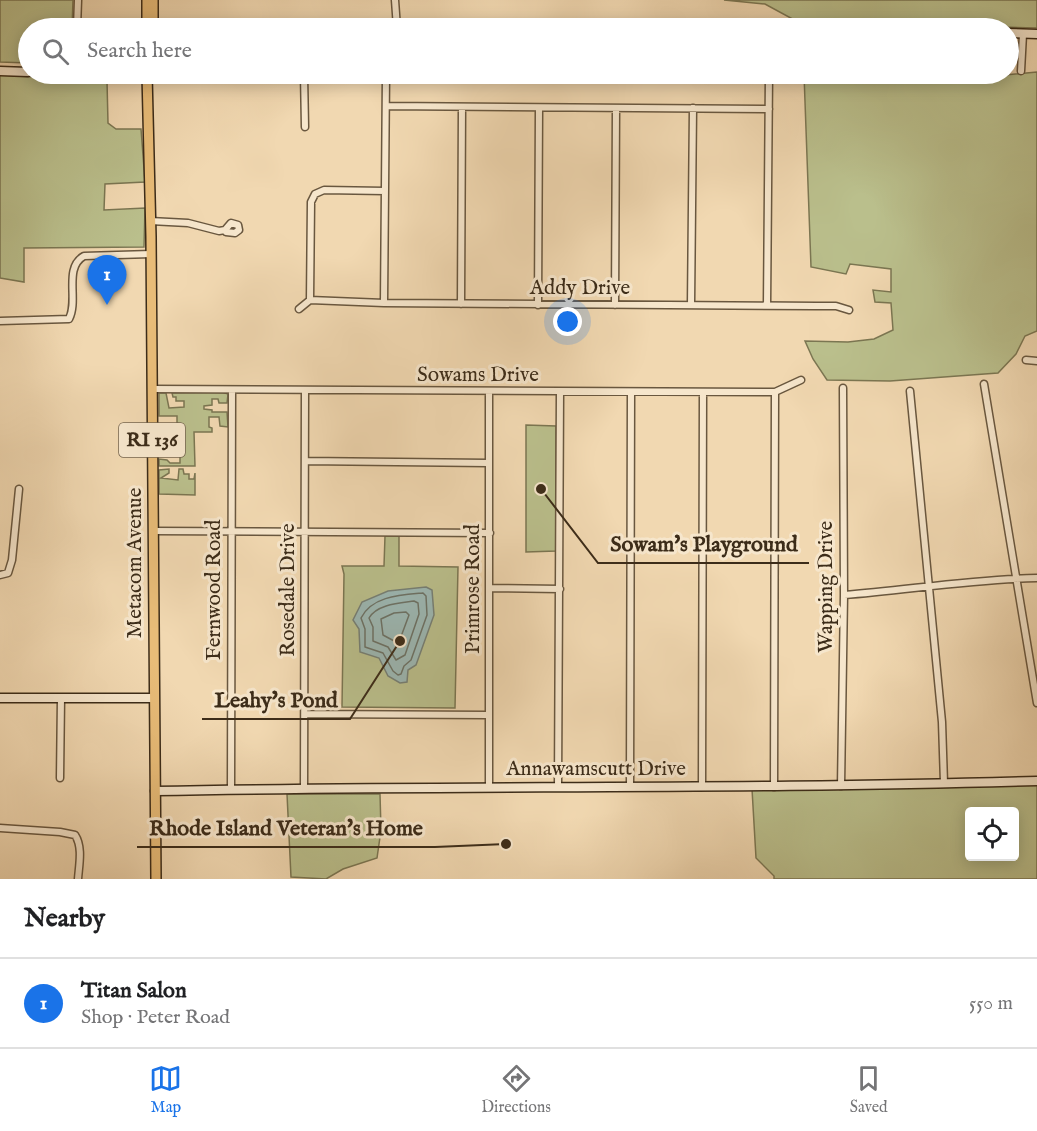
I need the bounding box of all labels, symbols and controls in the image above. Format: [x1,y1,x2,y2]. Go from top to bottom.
search box [18,18,1019,84]
icon: search [39,35,72,68]
text: Search here [87,37,192,65]
pin: 1 [88,256,126,305]
street label: Addy Drive [529,275,631,302]
your location [553,307,582,336]
street label: Sowams Drive [417,362,539,389]
road number: RI 136 [119,423,185,457]
street label: Metacom Avenue [122,487,149,638]
street label: Fernwood Road [201,519,228,661]
street label: Wapping Drive [813,521,840,653]
street label: Rosedale Drive [275,523,302,657]
street label: Primrose Road [460,523,487,654]
callout: Sowam's Playground [598,523,809,563]
text: Sowam's Playground [610,531,799,559]
callout: Leahy's Pond [202,679,350,719]
text: Leahy's Pond [214,687,339,715]
street label: Annawamscutt Drive [505,756,686,783]
callout: Rhode Island Veteran's Home [137,807,435,847]
map controls [965,807,1019,861]
button: locate [965,807,1019,861]
text: Rhode Island Veteran's Home [149,815,423,843]
text: Nearby [24,902,105,935]
text: Titan Salon [81,977,187,1005]
text: 1 [40,991,47,1016]
text: 550 m [969,991,1013,1016]
text: Shop · Peter Road [81,1005,230,1030]
tab: Map [149,1062,182,1118]
tab: Directions [481,1062,551,1118]
tab: Saved [850,1062,888,1118]

